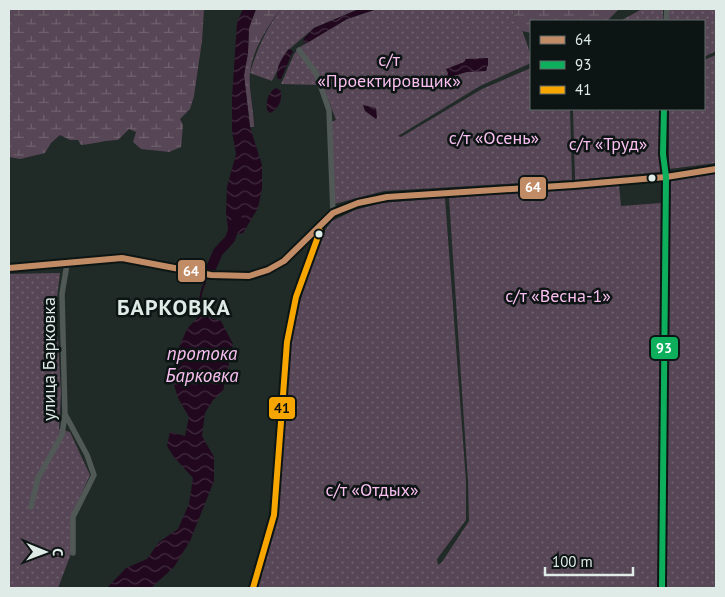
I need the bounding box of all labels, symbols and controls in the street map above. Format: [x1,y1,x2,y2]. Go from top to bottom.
legend [530,20,705,110]
text: 64 [575,30,591,49]
park label: с/т «Проектировщик» [317,48,461,92]
text: 93 [575,55,591,74]
text: 41 [575,80,591,99]
park label: с/т «Осень» [449,126,539,149]
park label: с/т «Труд» [569,132,647,155]
unlabelled marker [647,173,657,183]
line badge: 64 [519,176,547,200]
text: 64 [525,178,541,196]
unlabelled marker [314,229,324,239]
line badge: 64 [177,259,206,283]
text: 64 [183,262,199,280]
park label: с/т «Весна-1» [505,284,611,307]
district label: БАРКОВКА [117,293,231,321]
street label: улица Барковка [37,297,60,421]
line badge: 93 [650,336,679,360]
text: 93 [656,339,672,357]
water label: протока Барковка [166,341,239,387]
line badge: 41 [268,396,296,420]
text: 41 [274,399,290,417]
park label: с/т «Отдых» [325,478,419,501]
north arrow [20,527,70,577]
scale bar [545,544,632,576]
text: С [49,548,67,556]
text: 100 m [552,552,593,571]

